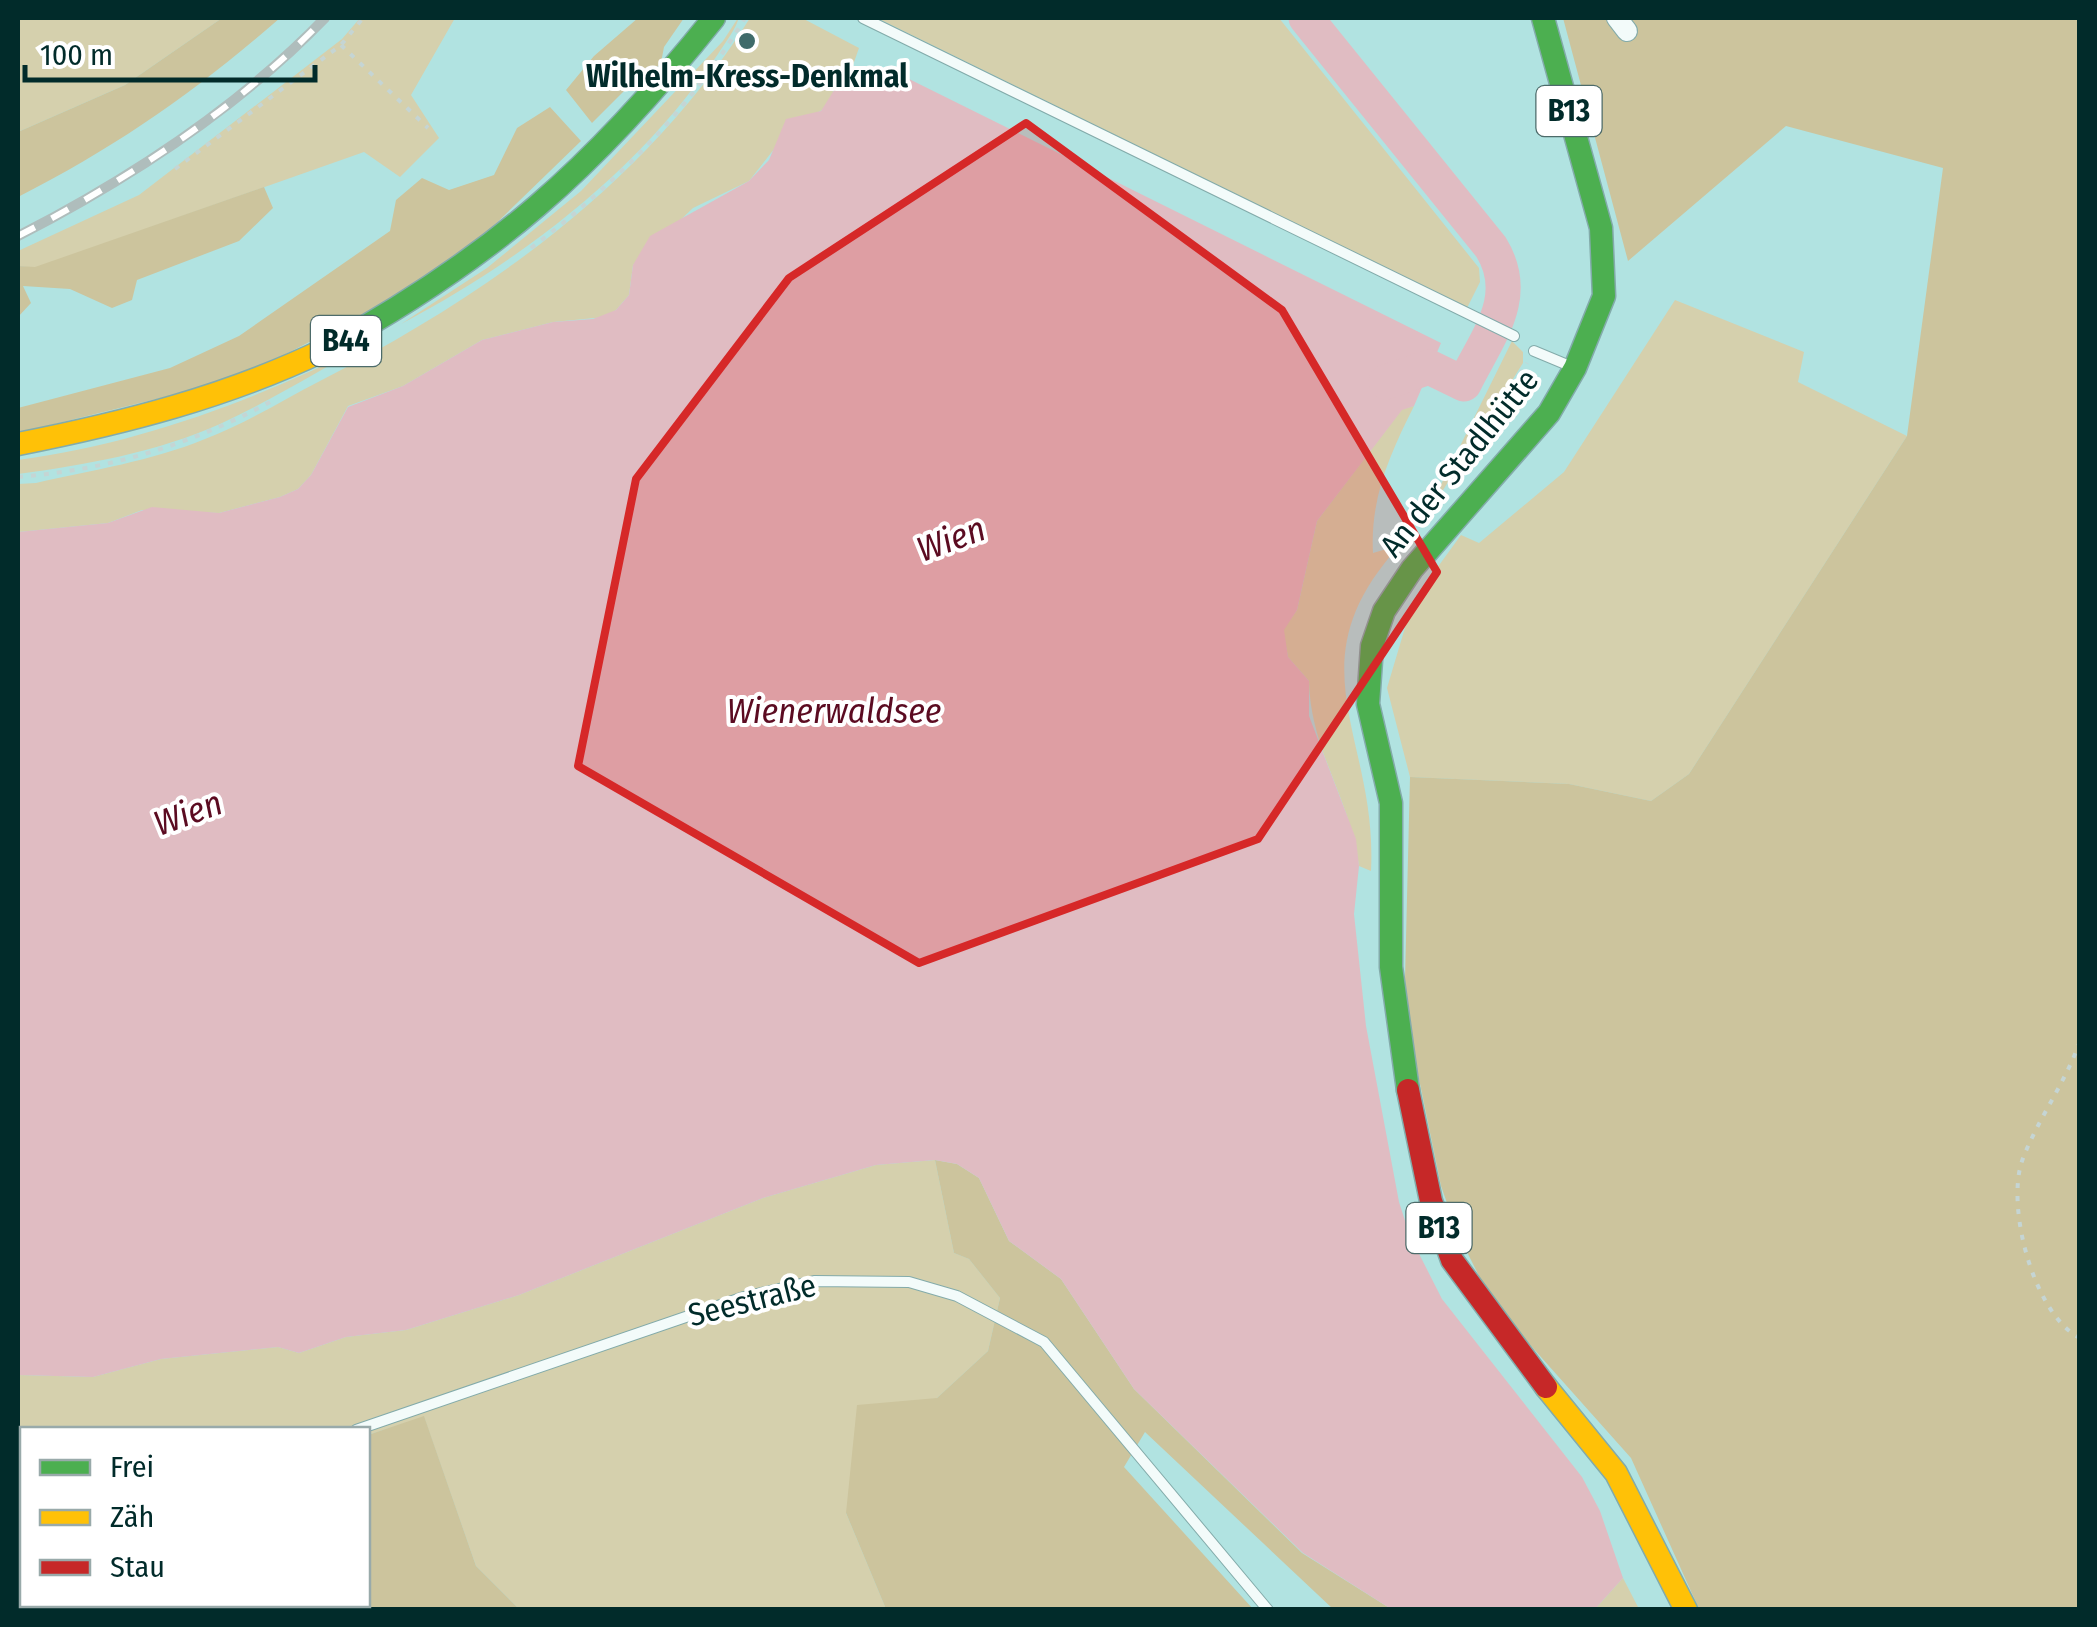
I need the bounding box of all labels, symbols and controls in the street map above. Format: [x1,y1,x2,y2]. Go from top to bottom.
scale bar [25,20,315,82]
marker: Wilhelm-Kress-Denkmal [736,30,758,52]
text: 100 m [40,37,113,73]
place label: Wilhelm-Kress-Denkmal [586,57,908,95]
road number: B13 [1536,86,1602,136]
road number: B44 [311,316,381,366]
street label: An der Stadlhütte [1372,362,1546,564]
water label: Wien [911,507,991,571]
water label: Wienerwaldsee [727,690,941,732]
water label: Wien [148,781,228,845]
road number: B13 [1406,1203,1472,1253]
street label: Seestraße [684,1266,820,1334]
legend [20,1427,370,1607]
text: Frei [110,1449,154,1485]
text: Zäh [110,1499,154,1535]
text: Stau [110,1549,165,1585]

